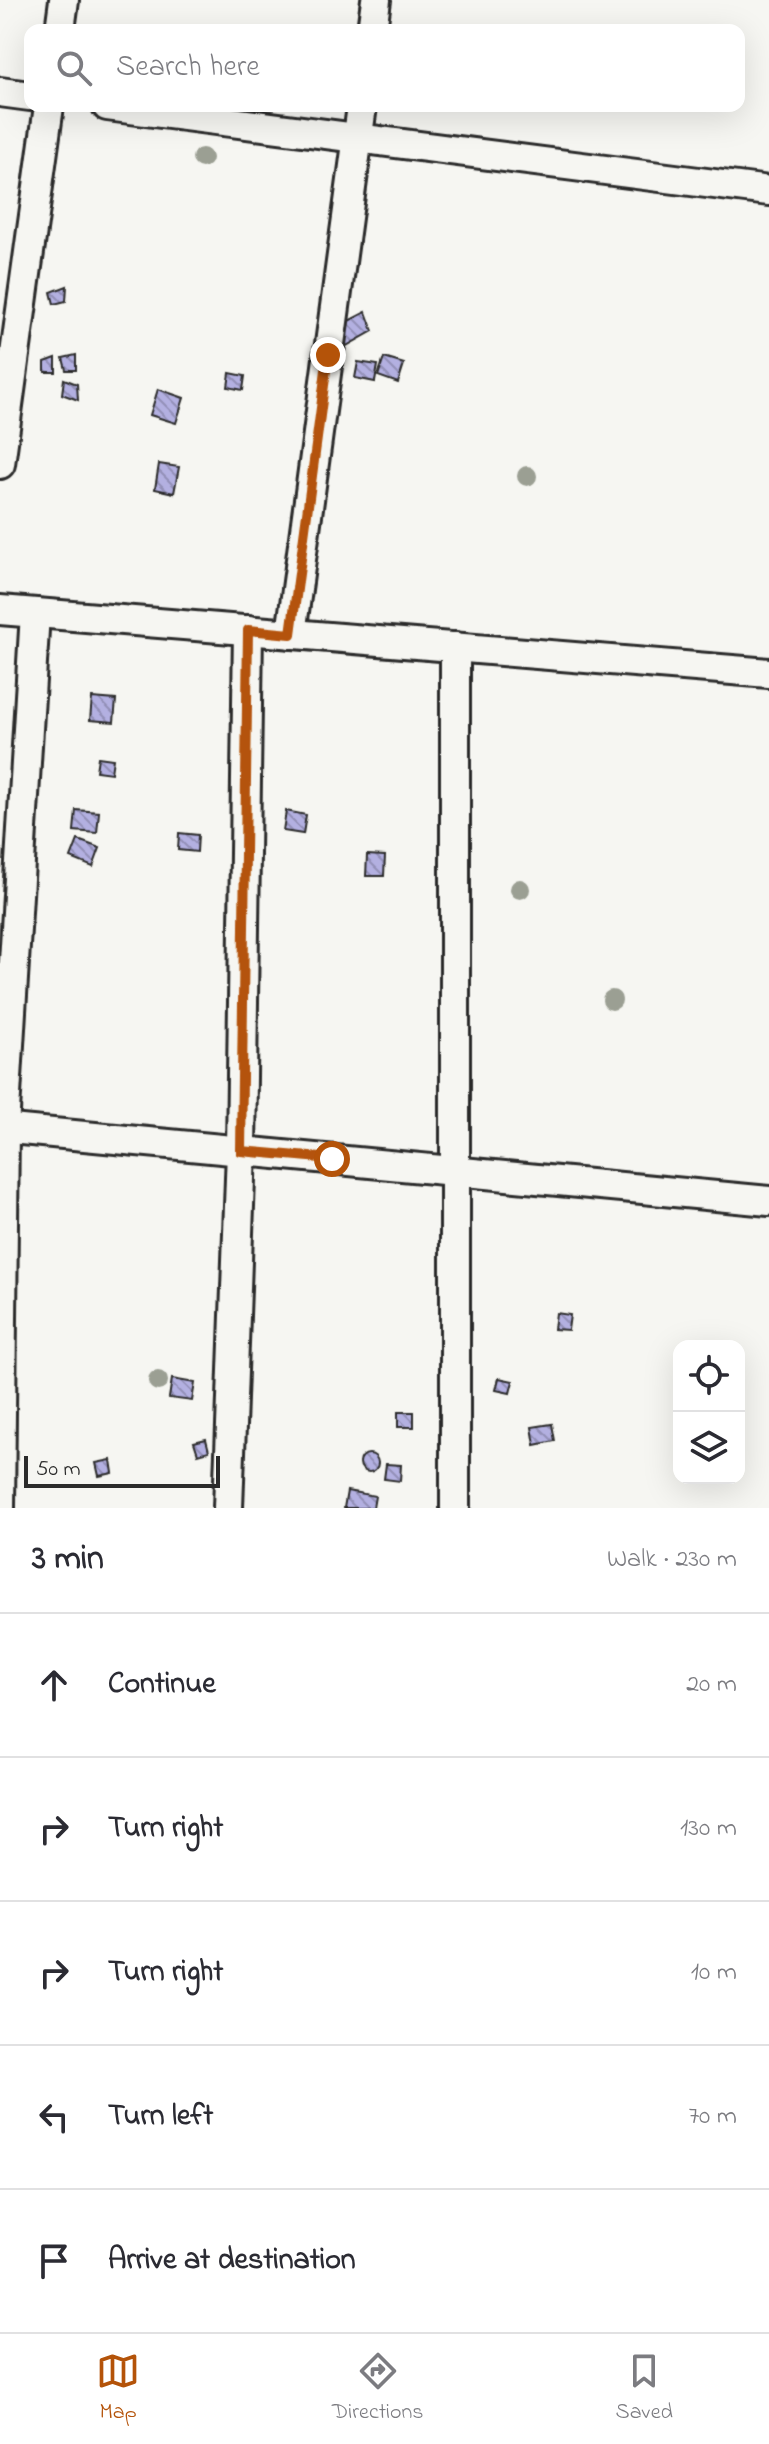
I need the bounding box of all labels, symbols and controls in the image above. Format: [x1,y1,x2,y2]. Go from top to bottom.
search box [24,24,745,112]
icon: search [52,46,96,90]
text: Search here [116,46,260,90]
route end [310,337,346,373]
route start [314,1141,350,1177]
map controls [673,1340,745,1484]
button: locate [673,1340,745,1412]
button: layers [673,1412,745,1484]
scale bar [24,1452,220,1488]
text: 50 m [36,1454,81,1486]
text: 3 min [32,1535,104,1585]
text: Walk · 230 m [607,1541,737,1579]
icon: ahead [32,1663,76,1707]
text: Continue [108,1663,216,1707]
text: 20 m [686,1666,737,1704]
icon: right [32,1807,76,1851]
text: Turn right [108,1807,223,1851]
text: 130 m [680,1810,737,1848]
icon: right [32,1951,76,1995]
text: Turn right [108,1951,223,1995]
text: 10 m [691,1954,737,1992]
icon: left [32,2095,76,2139]
text: Turn left [108,2095,213,2139]
text: 70 m [688,2098,737,2136]
icon: arrive [32,2239,76,2283]
text: Arrive at destination [108,2239,356,2283]
tab: Map [96,2349,140,2429]
tab: Directions [332,2349,423,2429]
tab: Saved [616,2349,673,2429]

